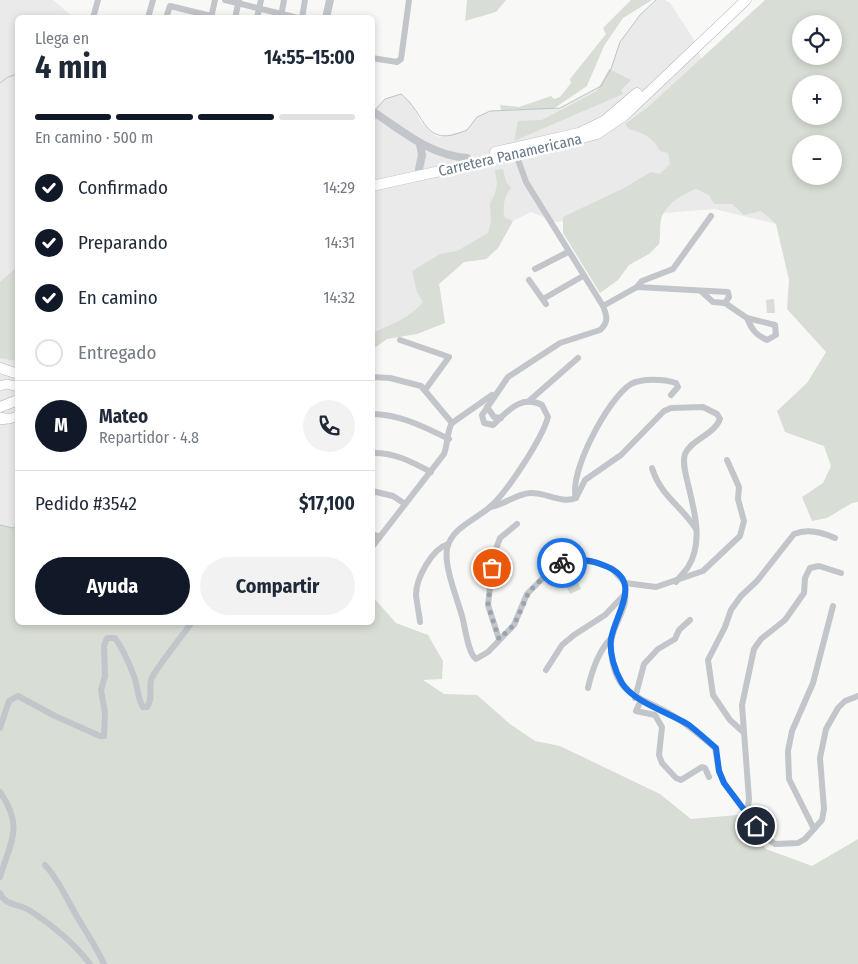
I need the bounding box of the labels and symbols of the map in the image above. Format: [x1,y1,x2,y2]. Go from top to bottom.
street label: Carretera Panamericana [437,130,583,180]
courier [537,538,587,588]
pin [471,547,513,589]
pin [735,805,777,847]

